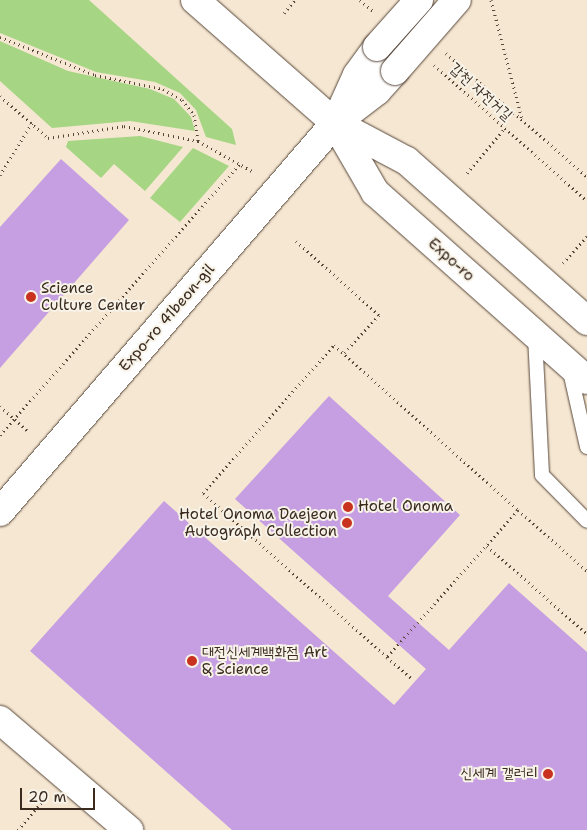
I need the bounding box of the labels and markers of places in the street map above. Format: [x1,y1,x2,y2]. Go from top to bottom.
place label: Science Culture Center [41,279,145,314]
marker: Science Culture Center [25,291,37,303]
place label: Hotel Onoma [358,498,453,516]
marker: Hotel Onoma [342,501,354,513]
place label: Hotel Onoma Daejeon Autograph Collection [179,505,337,540]
marker: Hotel Onoma Daejeon Autograph Collection [341,517,353,529]
place label: 대전신세계백화점 Art & Science [202,643,328,678]
marker: 대전신세계백화점 Art & Science [186,655,198,667]
place label: 신세계 갤러리 [460,765,538,783]
marker: 신세계 갤러리 [542,768,554,780]

